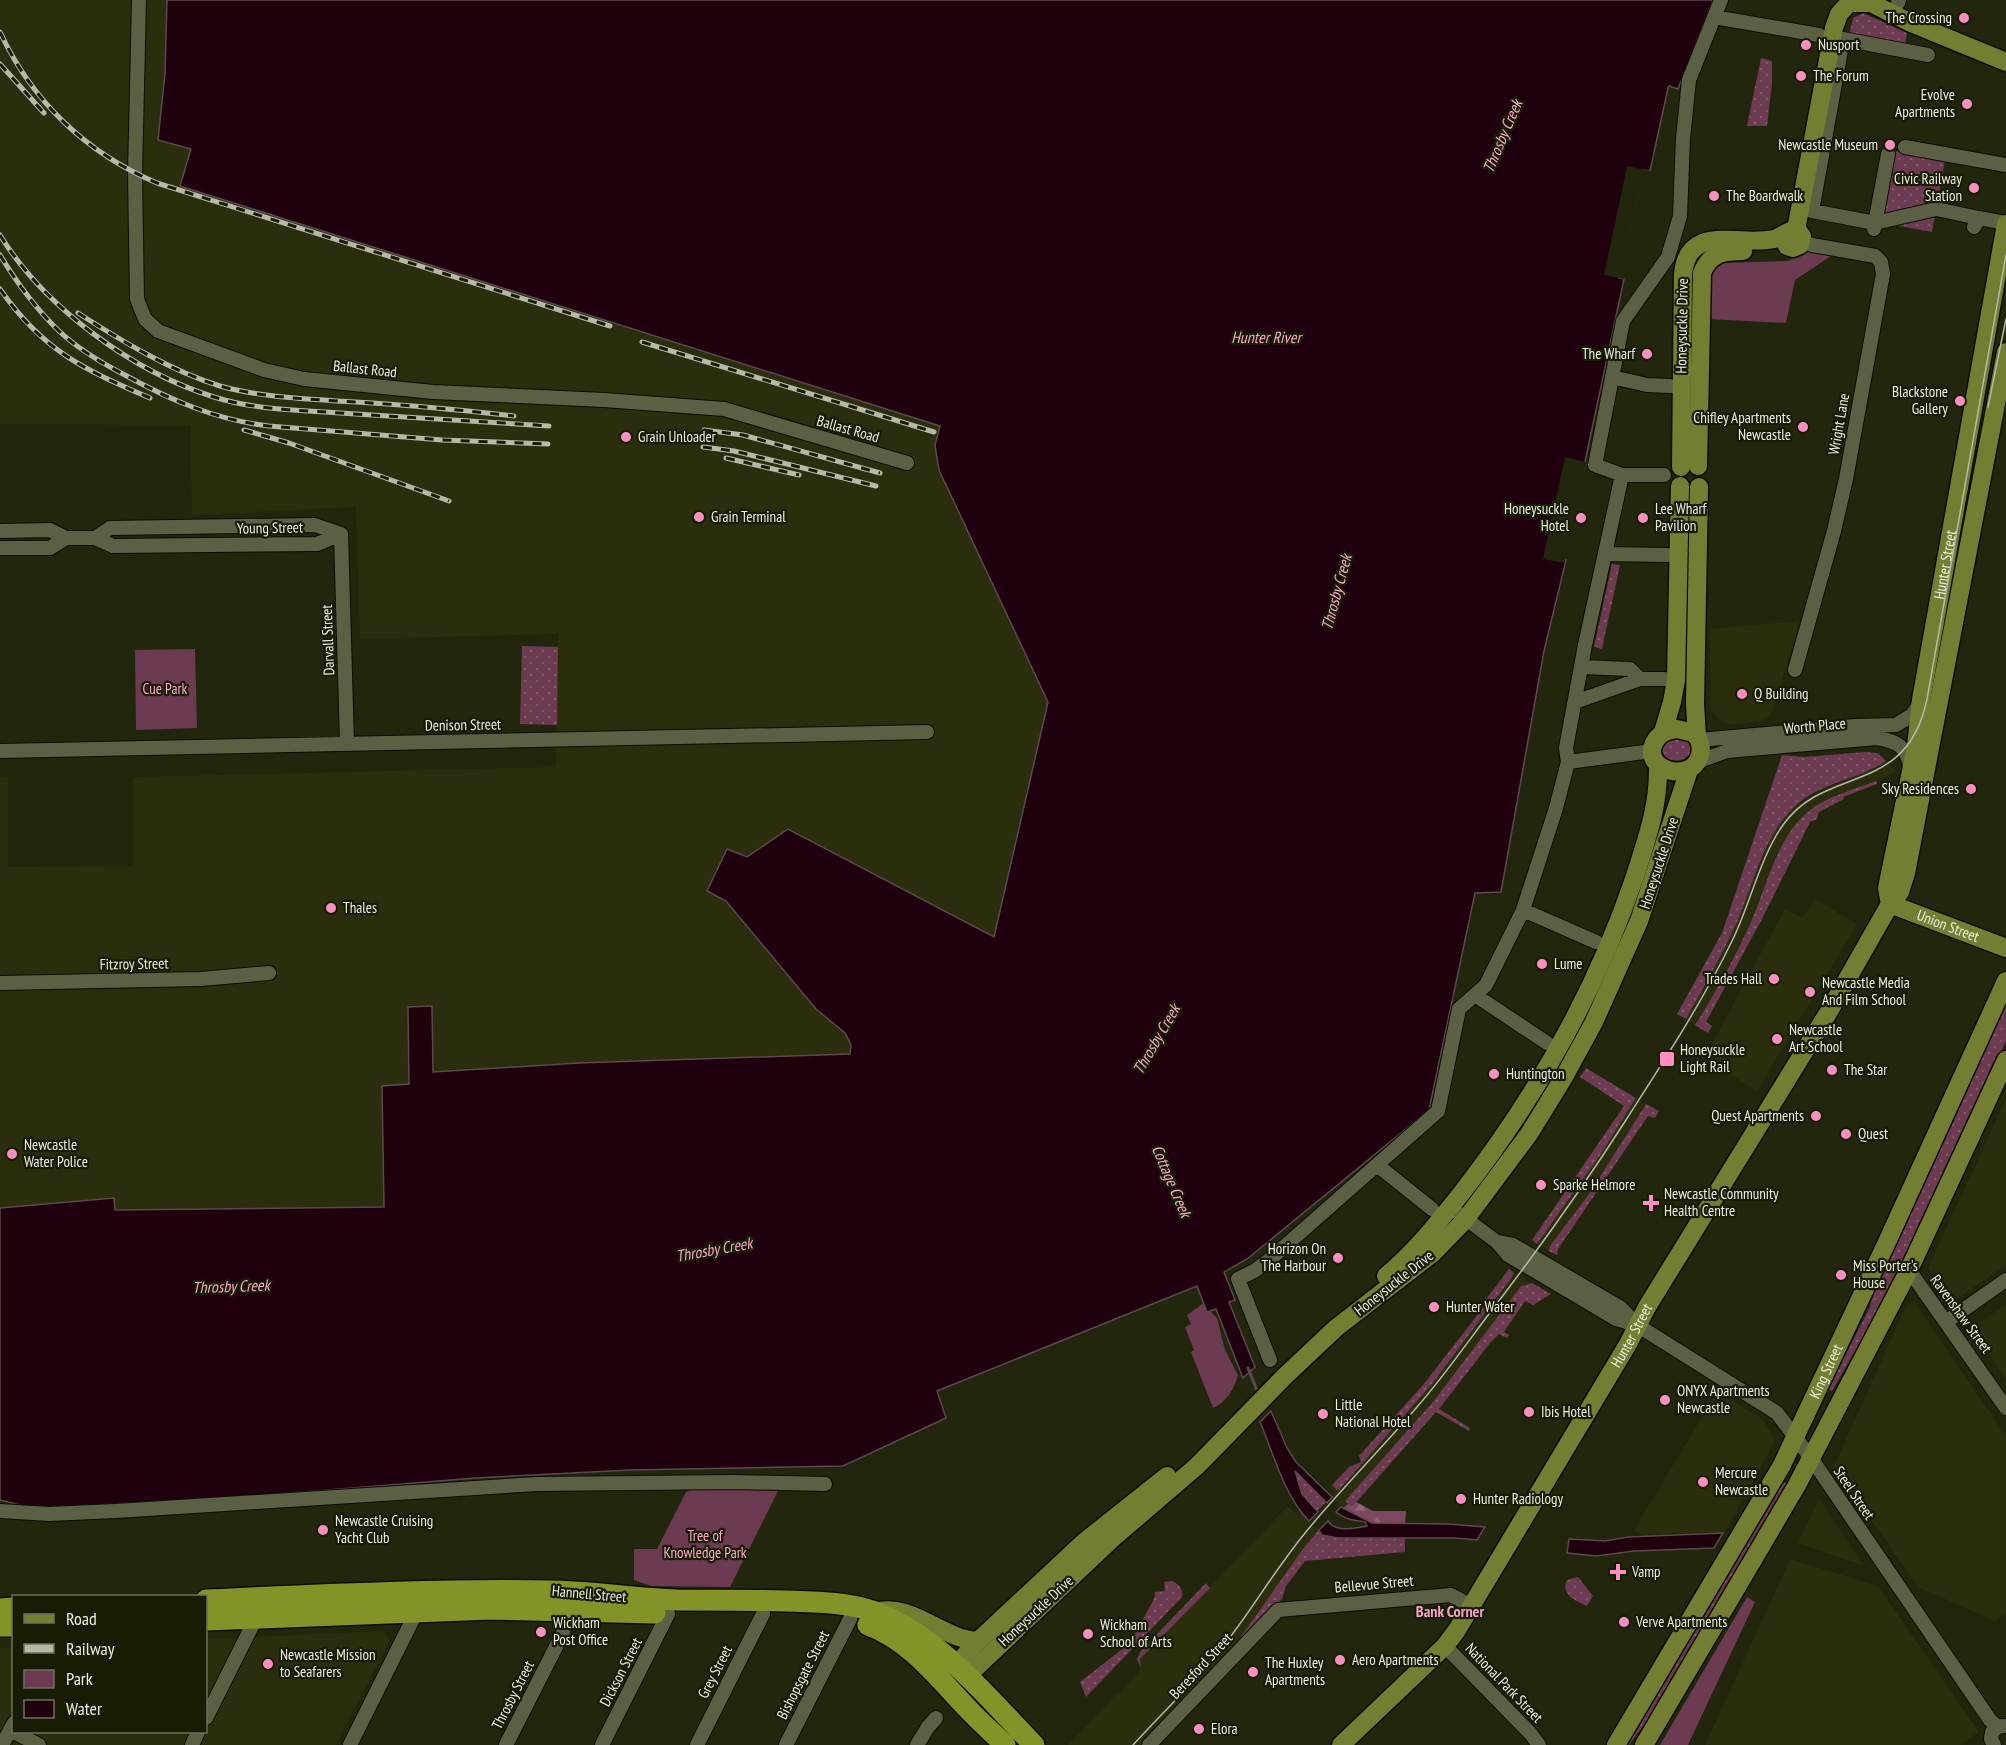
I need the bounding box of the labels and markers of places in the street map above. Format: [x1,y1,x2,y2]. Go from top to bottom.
place label: The Crossing [1886,8,1952,27]
marker: The Crossing [1957,11,1971,25]
place label: Nusport [1818,35,1859,54]
marker: Nusport [1799,38,1813,52]
place label: The Forum [1813,66,1869,85]
marker: The Forum [1794,69,1808,83]
place label: Evolve Apartments [1895,85,1955,121]
marker: Evolve Apartments [1960,97,1974,111]
place label: Newcastle Museum [1778,135,1878,154]
marker: Newcastle Museum [1883,138,1897,152]
place label: Civic Railway Station [1894,169,1962,205]
marker: Civic Railway Station [1967,181,1981,195]
place label: The Boardwalk [1726,186,1803,205]
marker: The Boardwalk [1707,189,1721,203]
place label: The Wharf [1582,344,1636,363]
marker: The Wharf [1640,347,1654,361]
place label: Blackstone Gallery [1892,382,1948,418]
marker: Blackstone Gallery [1953,394,1967,408]
place label: Chifley Apartments Newcastle [1693,408,1791,444]
marker: Chifley Apartments Newcastle [1796,420,1810,434]
place label: Grain Unloader [638,427,717,446]
marker: Grain Unloader [619,430,633,444]
place label: Honeysuckle Hotel [1504,499,1570,535]
place label: Lee Wharf Pavilion [1655,499,1708,535]
place label: Grain Terminal [711,507,786,526]
marker: Grain Terminal [692,510,706,524]
marker: Honeysuckle Hotel [1574,511,1588,525]
marker: Lee Wharf Pavilion [1636,511,1650,525]
place label: Q Building [1754,684,1809,703]
marker: Q Building [1735,687,1749,701]
place label: Sky Residences [1882,779,1959,798]
marker: Sky Residences [1964,782,1978,796]
place label: Thales [343,898,377,917]
marker: Thales [324,901,338,915]
place label: Lume [1554,954,1583,973]
marker: Lume [1535,957,1549,971]
place label: Trades Hall [1704,969,1762,988]
marker: Trades Hall [1767,972,1781,986]
place label: Newcastle Media And Film School [1822,973,1910,1009]
marker: Newcastle Media And Film School [1803,985,1817,999]
place label: Newcastle Art School [1789,1020,1843,1056]
marker: Newcastle Art School [1770,1032,1784,1046]
place label: Honeysuckle Light Rail [1680,1040,1745,1076]
marker: Honeysuckle Light Rail [1658,1050,1676,1068]
place label: The Star [1844,1060,1888,1079]
marker: The Star [1825,1063,1839,1077]
place label: Huntington [1506,1064,1565,1083]
marker: Huntington [1487,1067,1501,1081]
place label: Quest Apartments [1711,1106,1804,1125]
marker: Quest Apartments [1809,1109,1823,1123]
place label: Quest [1858,1124,1888,1143]
marker: Quest [1839,1127,1853,1141]
place label: Newcastle Water Police [24,1135,88,1171]
marker: Newcastle Water Police [5,1147,19,1161]
place label: Sparke Helmore [1553,1175,1635,1194]
marker: Sparke Helmore [1534,1178,1548,1192]
place label: Newcastle Community Health Centre [1664,1184,1779,1220]
marker: Newcastle Community Health Centre [1642,1194,1660,1212]
place label: Horizon On The Harbour [1262,1239,1327,1275]
marker: Horizon On The Harbour [1331,1251,1345,1265]
place label: Miss Porter's House [1853,1256,1918,1292]
marker: Miss Porter's House [1834,1268,1848,1282]
place label: Hunter Water [1446,1297,1515,1316]
marker: Hunter Water [1427,1300,1441,1314]
place label: ONYX Apartments Newcastle [1677,1381,1770,1417]
marker: ONYX Apartments Newcastle [1658,1393,1672,1407]
place label: Little National Hotel [1335,1395,1411,1431]
place label: Ibis Hotel [1541,1402,1591,1421]
marker: Ibis Hotel [1522,1405,1536,1419]
marker: Little National Hotel [1316,1407,1330,1421]
place label: Mercure Newcastle [1715,1463,1768,1499]
marker: Mercure Newcastle [1696,1475,1710,1489]
place label: Hunter Radiology [1473,1489,1564,1508]
marker: Hunter Radiology [1454,1492,1468,1506]
place label: Newcastle Cruising Yacht Club [335,1511,433,1547]
marker: Newcastle Cruising Yacht Club [316,1523,330,1537]
place label: Vamp [1631,1562,1661,1581]
marker: Vamp [1609,1563,1627,1581]
place label: Verve Apartments [1635,1612,1727,1631]
place label: Wickham Post Office [553,1613,608,1649]
place label: Wickham School of Arts [1100,1615,1172,1651]
marker: Verve Apartments [1617,1615,1631,1629]
marker: Wickham Post Office [534,1625,548,1639]
marker: Wickham School of Arts [1081,1627,1095,1641]
place label: Newcastle Mission to Seafarers [280,1645,376,1681]
place label: Aero Apartments [1352,1650,1438,1669]
place label: The Huxley Apartments [1265,1653,1325,1689]
marker: Aero Apartments [1333,1653,1347,1667]
marker: Newcastle Mission to Seafarers [261,1657,275,1671]
marker: The Huxley Apartments [1246,1665,1260,1679]
place label: Elora [1211,1719,1238,1738]
marker: Elora [1192,1722,1206,1736]

